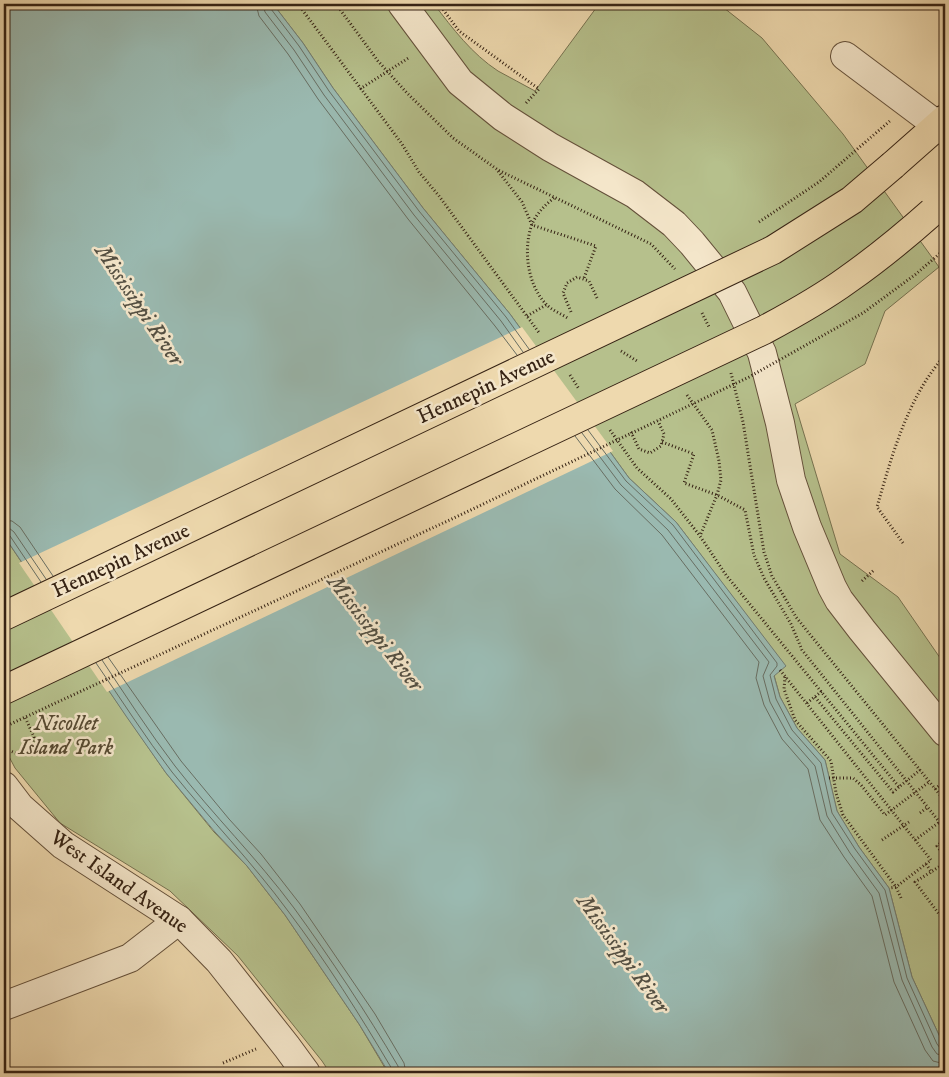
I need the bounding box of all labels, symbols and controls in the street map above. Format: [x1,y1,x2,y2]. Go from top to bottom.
water label: Mississippi River [87,238,191,372]
street label: Hennepin Avenue [413,344,559,430]
street label: Hennepin Avenue [48,518,194,604]
water label: Mississippi River [320,568,430,698]
park label: Nicollet Island Park [17,711,114,761]
street label: West Island Avenue [44,824,193,939]
water label: Mississippi River [570,888,676,1020]

